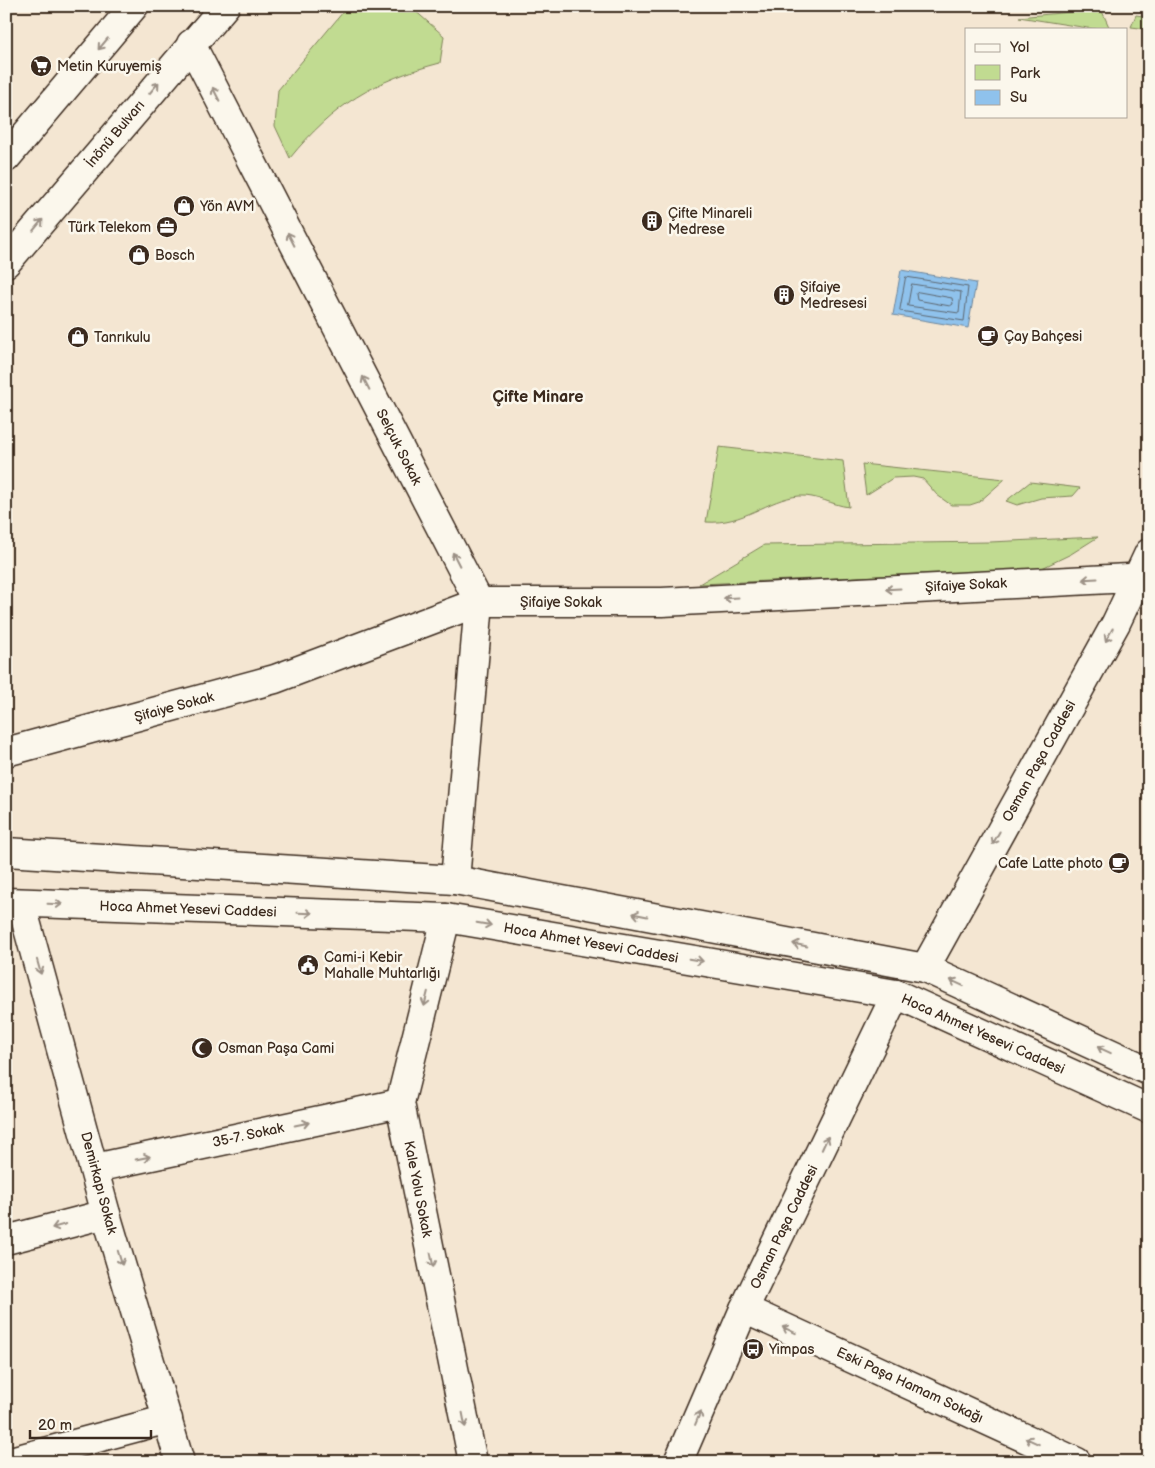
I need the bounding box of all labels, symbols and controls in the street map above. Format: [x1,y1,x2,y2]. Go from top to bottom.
legend [965,28,1128,118]
one-way arrow [97,37,108,50]
text: Yol [1009,38,1029,57]
supermarket icon: Metin Kuruyemiş [29,54,53,78]
place label: Metin Kuruyemiş [57,58,162,75]
text: Park [1010,64,1041,83]
one-way arrow [148,82,159,95]
one-way arrow [211,87,221,102]
text: Su [1010,88,1027,107]
street label: İnönü Bulvarı [81,96,148,171]
shop icon: Yön AVM [172,194,196,218]
place label: Yön AVM [199,198,255,215]
place label: Çifte Minareli Medrese [668,205,752,238]
building icon: Çifte Minareli Medrese [640,209,664,233]
office icon: Türk Telekom [155,215,179,239]
one-way arrow [32,219,43,232]
place label: Türk Telekom [68,219,151,236]
one-way arrow [286,231,296,246]
shop icon: Bosch [127,243,151,267]
place label: Bosch [155,247,195,264]
place label: Şifaiye Medresesi [800,279,867,312]
building icon: Şifaiye Medresesi [772,283,796,307]
cafe icon: Çay Bahçesi [976,324,1000,348]
shop icon: Tanrıkulu [66,325,90,349]
place label: Çay Bahçesi [1004,328,1082,345]
place label: Tanrıkulu [94,329,151,346]
one-way arrow [361,376,370,391]
district label: Çifte Minare [493,388,583,407]
street label: Selçuk Sokak [373,406,426,488]
one-way arrow [451,551,461,566]
street label: Şifaiye Sokak [925,574,1007,596]
one-way arrow [1083,574,1099,583]
one-way arrow [885,585,901,594]
street label: Şifaiye Sokak [520,594,602,611]
one-way arrow [723,594,739,603]
one-way arrow [1104,627,1113,642]
street label: Şifaiye Sokak [132,688,216,726]
street label: Osman Paşa Caddesi [999,697,1079,825]
one-way arrow [991,831,1001,845]
cafe icon: Cafe Latte photo [1107,851,1131,875]
place label: Cafe Latte photo [998,855,1103,872]
street label: Hoca Ahmet Yesevi Caddesi [99,897,277,921]
one-way arrow [46,899,63,909]
one-way arrow [296,908,313,918]
one-way arrow [632,909,648,919]
street label: Hoca Ahmet Yesevi Caddesi [502,919,680,967]
one-way arrow [476,920,492,930]
one-way arrow [792,939,808,949]
place label: Cami-i Kebir Mahalle Muhtarlığı [324,949,440,982]
public building icon: Cami-i Kebir Mahalle Muhtarlığı [296,953,320,977]
one-way arrow [688,956,704,966]
one-way arrow [35,958,45,974]
one-way arrow [950,977,965,987]
street label: Hoca Ahmet Yesevi Caddesi [899,990,1067,1078]
one-way arrow [421,991,430,1007]
mosque icon: Osman Paşa Cami [190,1036,214,1060]
place label: Osman Paşa Cami [218,1040,334,1057]
one-way arrow [1097,1045,1112,1055]
street label: 35-7. Sokak [211,1119,285,1151]
one-way arrow [294,1119,310,1128]
street label: Demirkapı Sokak [77,1130,121,1236]
one-way arrow [821,1136,830,1151]
street label: Kale Yolu Sokak [400,1139,436,1239]
one-way arrow [135,1153,151,1162]
street label: Osman Paşa Caddesi [747,1162,821,1292]
one-way arrow [52,1222,68,1231]
one-way arrow [115,1250,125,1266]
one-way arrow [428,1252,437,1268]
one-way arrow [782,1324,797,1334]
bus stop icon: Yimpas [741,1337,765,1361]
place label: Yimpas [768,1341,814,1358]
street label: Eski Paşa Hamam Sokağı [834,1343,986,1427]
scale bar [30,1408,151,1440]
one-way arrow [694,1410,703,1425]
one-way arrow [460,1411,470,1427]
text: 20 m [38,1416,72,1435]
one-way arrow [1025,1436,1040,1446]

